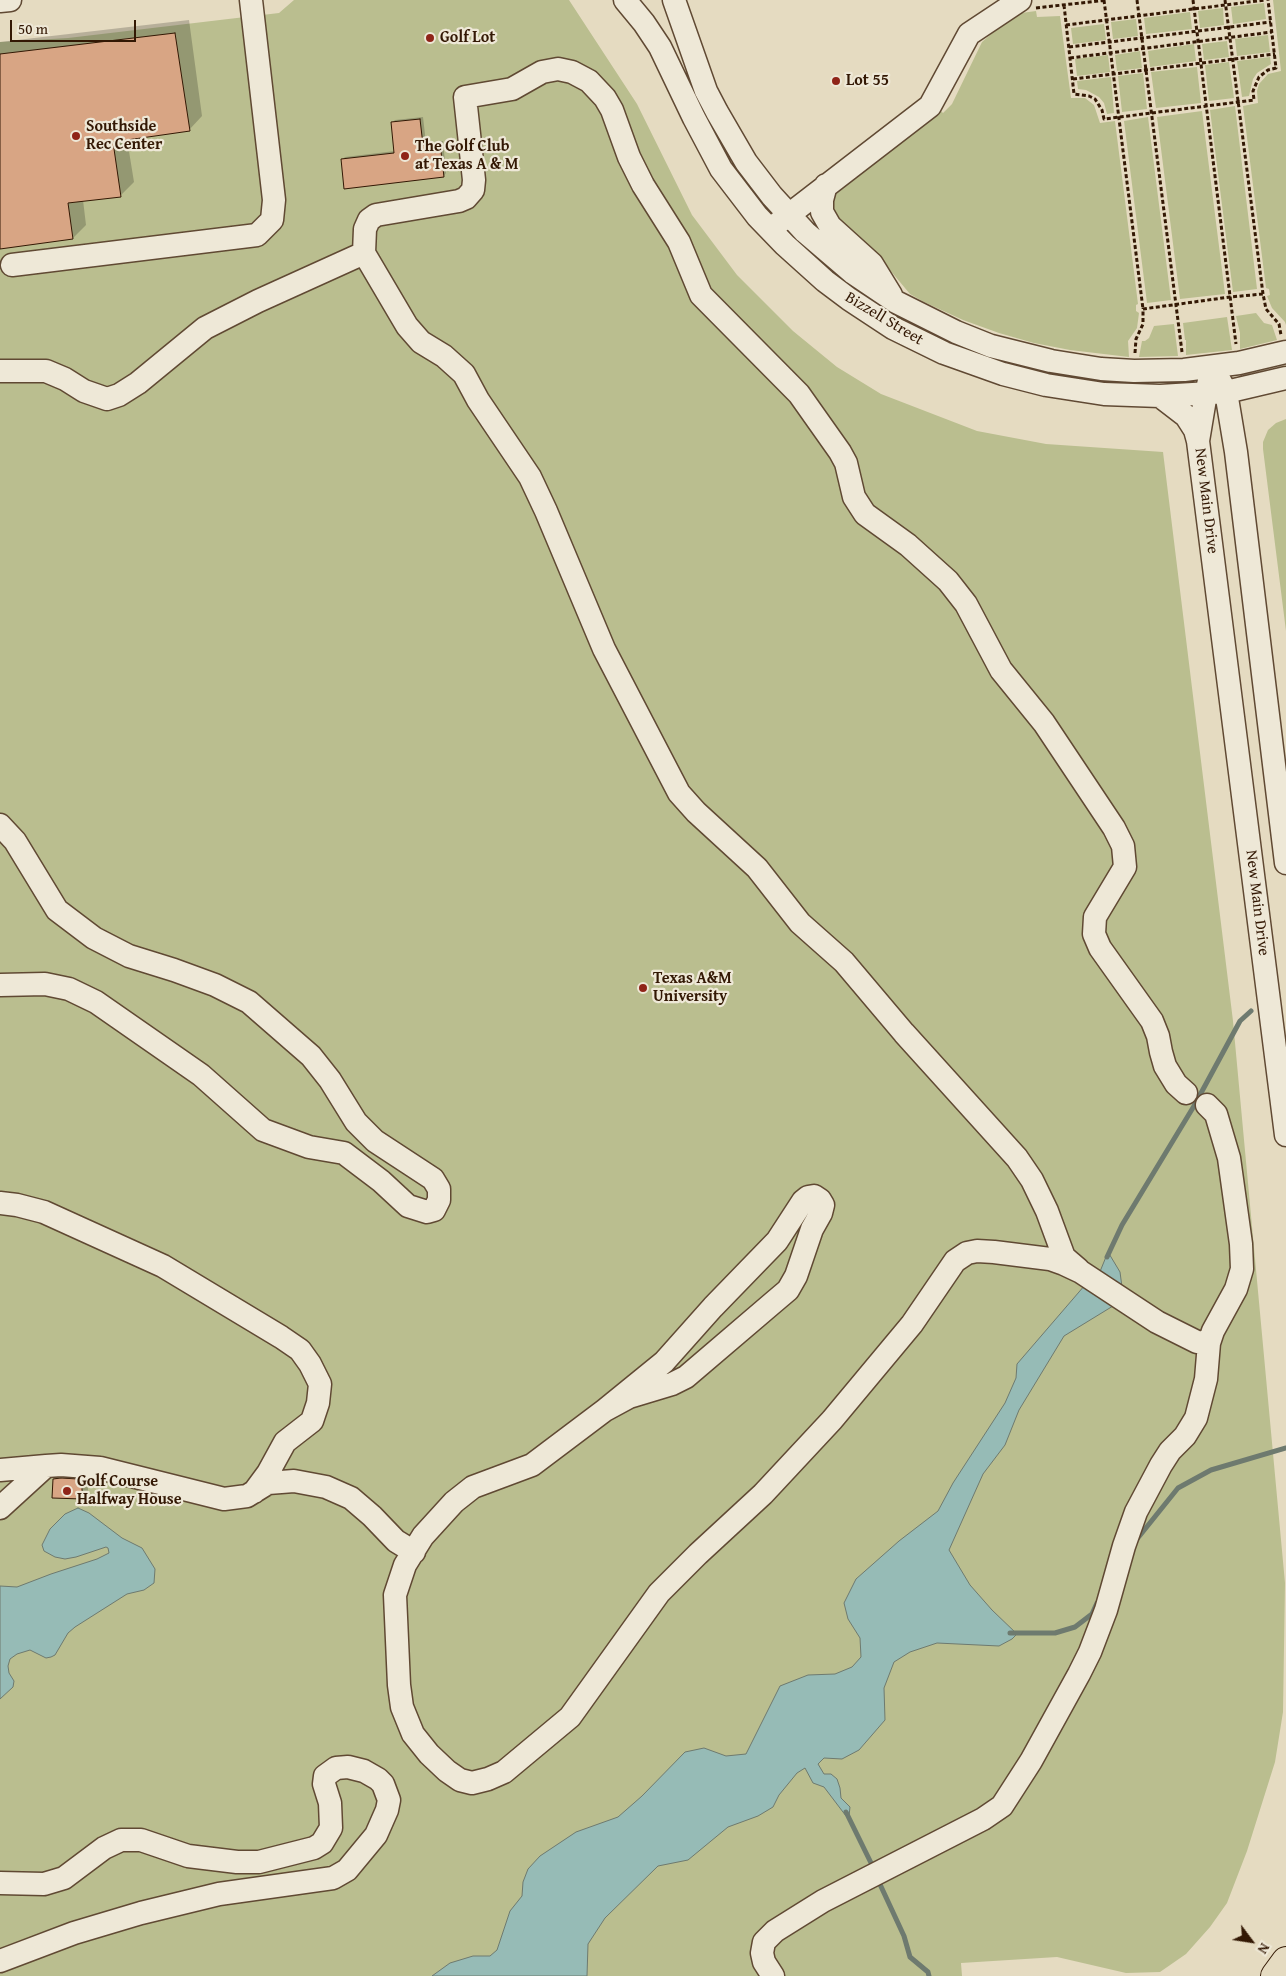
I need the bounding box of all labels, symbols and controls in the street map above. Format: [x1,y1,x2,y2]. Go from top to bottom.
scale bar [12,10,139,42]
text: 50 m [18,18,48,39]
place label: Golf Lot [440,28,495,48]
marker: Golf Lot [424,32,436,44]
place label: Lot 55 [846,71,889,91]
marker: Lot 55 [830,75,842,87]
place label: Southside Rec Center [86,117,162,155]
marker: Southside Rec Center [70,130,82,142]
place label: The Golf Club at Texas A & M [415,137,518,175]
marker: The Golf Club at Texas A & M [399,150,411,162]
street label: Bizzell Street [841,288,927,350]
street label: New Main Drive [1190,447,1222,555]
street label: New Main Drive [1241,849,1273,957]
place label: Texas A&M University [653,969,732,1007]
marker: Texas A&M University [637,982,649,994]
place label: Golf Course Halfway House [77,1472,182,1510]
marker: Golf Course Halfway House [61,1485,73,1497]
north arrow [1226,1916,1276,1966]
text: N [1253,1940,1275,1958]

